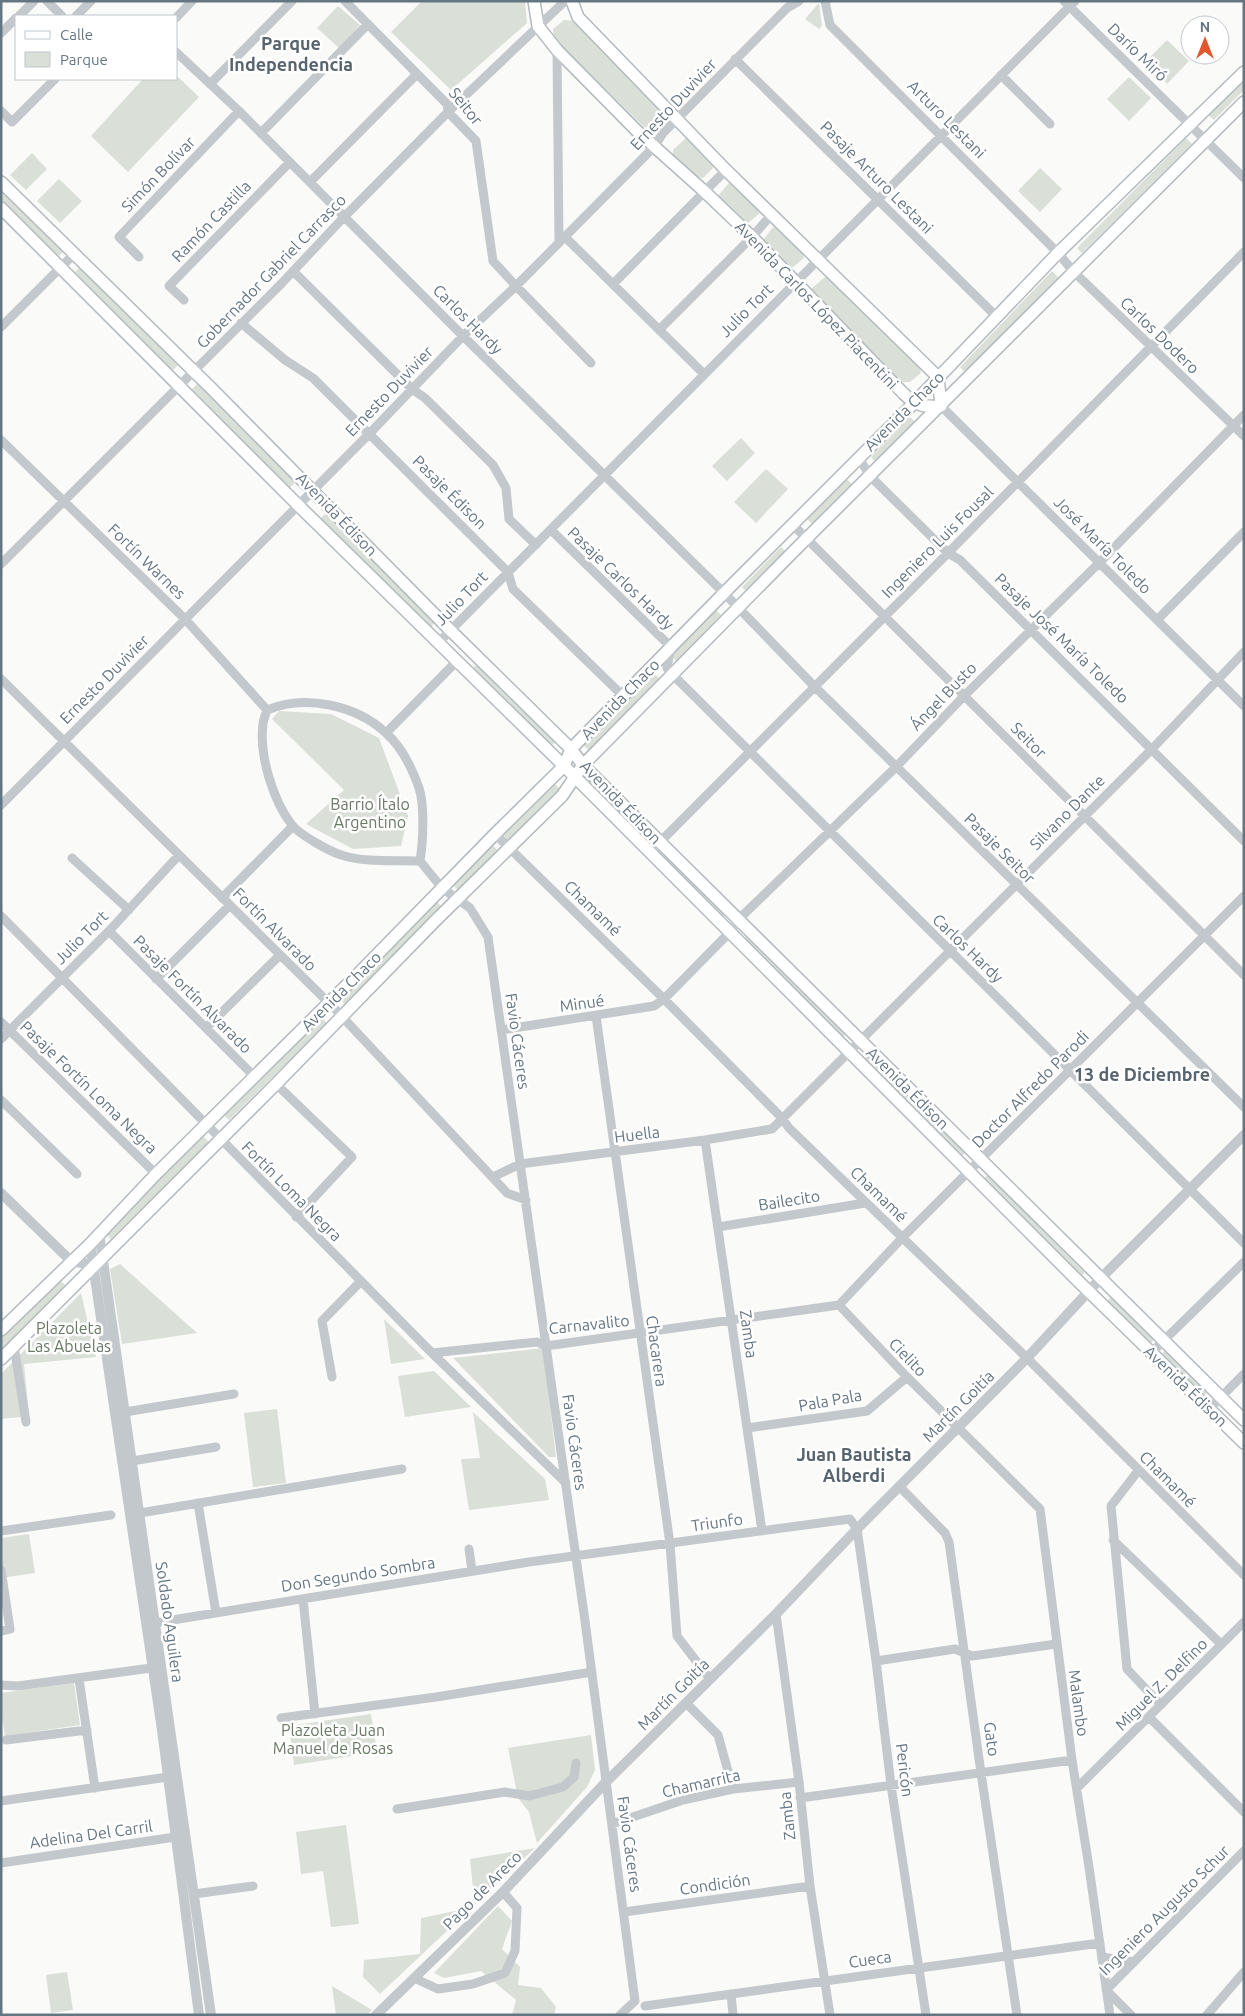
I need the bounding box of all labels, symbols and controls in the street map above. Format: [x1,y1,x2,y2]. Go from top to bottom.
legend [15,15,178,80]
north arrow [1180,15,1230,65]
street label: Darío Miró [1105,19,1171,85]
text: N [1200,19,1210,35]
text: Calle [60,26,93,43]
district label: Parque Independencia [229,33,353,74]
text: Parque [60,51,108,68]
street label: Ernesto Duvivier [626,55,720,153]
street label: Arturo Lestani [904,76,990,162]
street label: Seitor [446,84,486,128]
street label: Pasaje Arturo Lestani [817,117,937,237]
street label: Simón Bolívar [118,133,198,215]
street label: Ramón Castilla [168,177,254,265]
street label: Gobernador Gabriel Carrasco [193,190,349,352]
street label: Avenida Carlos López Piacentini [732,217,902,393]
street label: Julio Tort [716,279,777,340]
street label: Carlos Hardy [430,281,507,358]
street label: Carlos Dodero [1117,293,1203,377]
street label: Ernesto Duvivier [342,342,436,440]
street label: Avenida Chaco [861,368,947,454]
street label: Pasaje Édison [409,450,492,533]
street label: Avenida Édison [293,467,383,559]
street label: Ingeniero Luis Fousal [878,483,996,601]
street label: José María Toledo [1051,493,1155,597]
street label: Fortín Warnes [105,520,189,602]
street label: Pasaje Carlos Hardy [564,523,678,633]
street label: Julio Tort [431,567,492,629]
street label: Pasaje José María Toledo [991,569,1133,707]
street label: Ernesto Duvivier [56,631,152,727]
street label: Avenida Chaco [577,655,663,743]
street label: Ángel Busto [905,657,980,734]
street label: Seitor [1008,719,1050,761]
street label: Avenida Édison [577,755,667,847]
street label: Silvano Dante [1026,771,1108,853]
park label: Barrio Ítalo Argentino [330,793,410,831]
street label: Pasaje Seitor [961,809,1039,887]
street label: Chamamé [561,877,625,939]
street label: Fortín Alvarado [230,884,320,974]
street label: Julio Tort [51,906,112,967]
street label: Carlos Hardy [929,910,1007,986]
street label: Pasaje Fortín Alvarado [130,931,256,1057]
street label: Avenida Chaco [298,948,384,1034]
street label: Minué [559,991,605,1015]
street label: Favio Cáceres [502,992,534,1090]
street label: Pasaje Fortín Loma Negra [17,1017,161,1157]
street label: Doctor Alfredo Parodi [968,1027,1092,1151]
street label: Avenida Édison [863,1042,954,1133]
district label: 13 de Diciembre [1074,1064,1210,1084]
street label: Huella [613,1122,661,1146]
street label: Fortín Loma Negra [238,1137,346,1245]
street label: Chamamé [847,1163,911,1225]
street label: Bailecito [757,1186,821,1214]
street label: Zamba [737,1309,761,1359]
street label: Carnavalito [548,1311,630,1337]
street label: Chacarera [643,1314,671,1388]
park label: Plazoleta Las Abuelas [27,1319,111,1355]
street label: Cielito [885,1334,931,1380]
street label: Avenida Édison [1141,1340,1233,1430]
street label: Martín Goitía [919,1367,997,1445]
street label: Pala Pala [797,1386,863,1414]
street label: Favio Cáceres [559,1393,591,1491]
district label: Juan Bautista Alberdi [796,1444,912,1485]
street label: Chamamé [1136,1447,1200,1511]
street label: Triunfo [690,1509,744,1535]
street label: Don Segundo Sombra [280,1553,436,1595]
street label: Soldado Aguilera [153,1560,187,1684]
street label: Miguel Z. Delfino [1111,1634,1211,1734]
street label: Martín Goitía [634,1655,712,1733]
street label: Malambo [1065,1669,1093,1737]
park label: Plazoleta Juan Manuel de Rosas [273,1721,393,1757]
street label: Gato [981,1721,1003,1757]
street label: Pericón [893,1742,917,1798]
street label: Chamarrita [660,1765,742,1801]
street label: Zamba [776,1791,798,1841]
street label: Favio Cáceres [614,1795,646,1893]
street label: Adelina Del Carril [28,1816,154,1852]
street label: Ingeniero Augusto Schur [1095,1841,1233,1979]
street label: Pago de Areco [439,1847,525,1933]
street label: Condición [678,1870,752,1898]
street label: Cueca [847,1947,893,1971]

